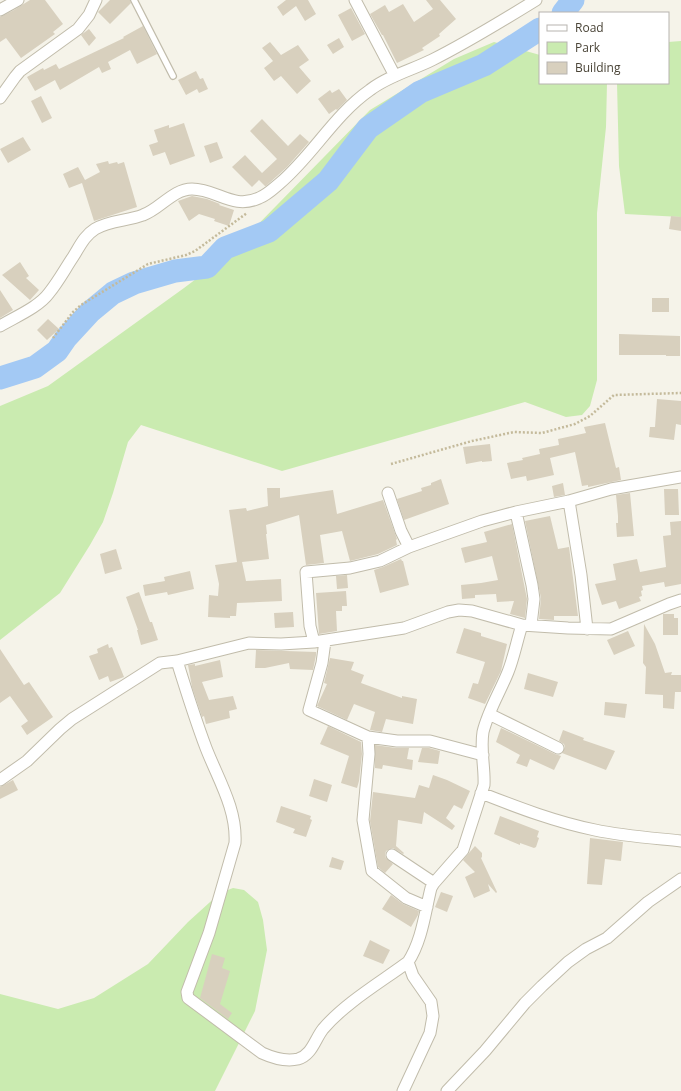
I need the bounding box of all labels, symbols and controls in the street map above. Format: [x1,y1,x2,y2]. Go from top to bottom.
legend [539,12,669,84]
text: Road [575,19,604,36]
text: Park [575,39,601,56]
text: Building [575,59,621,76]

